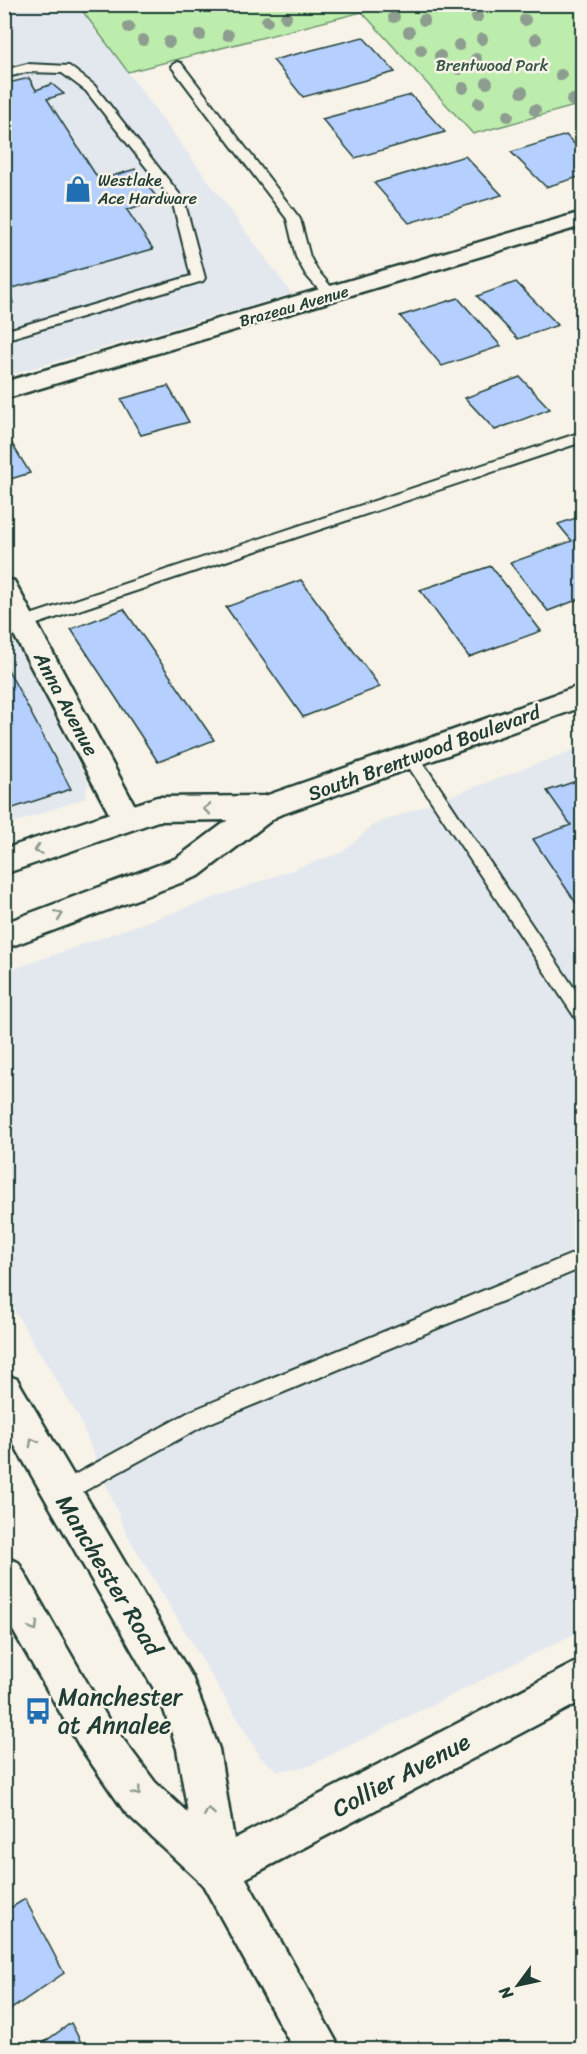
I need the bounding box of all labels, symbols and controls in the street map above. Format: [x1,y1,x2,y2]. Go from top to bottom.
park label: Brentwood Park [436,51,549,80]
place label: Westlake Ace Hardware [97,166,197,213]
shop icon: Westlake Ace Hardware [63,174,93,204]
street label: Brazeau Avenue [236,277,352,335]
street label: Anna Avenue [23,644,108,763]
street label: South Brentwood Boulevard [303,694,547,811]
one-way arrow [203,803,212,815]
one-way arrow [33,843,44,856]
one-way arrow [53,910,64,923]
one-way arrow [29,1438,40,1449]
street label: Manchester Road [44,1486,175,1666]
one-way arrow [26,1621,38,1631]
place label: Manchester at Annalee [58,1676,184,1746]
bus stop icon: Manchester at Annalee [23,1696,53,1726]
street label: Collier Avenue [324,1721,478,1829]
one-way arrow [129,1785,140,1796]
one-way arrow [203,1808,216,1818]
north arrow [488,1955,548,2015]
text: N [490,1980,522,2006]

